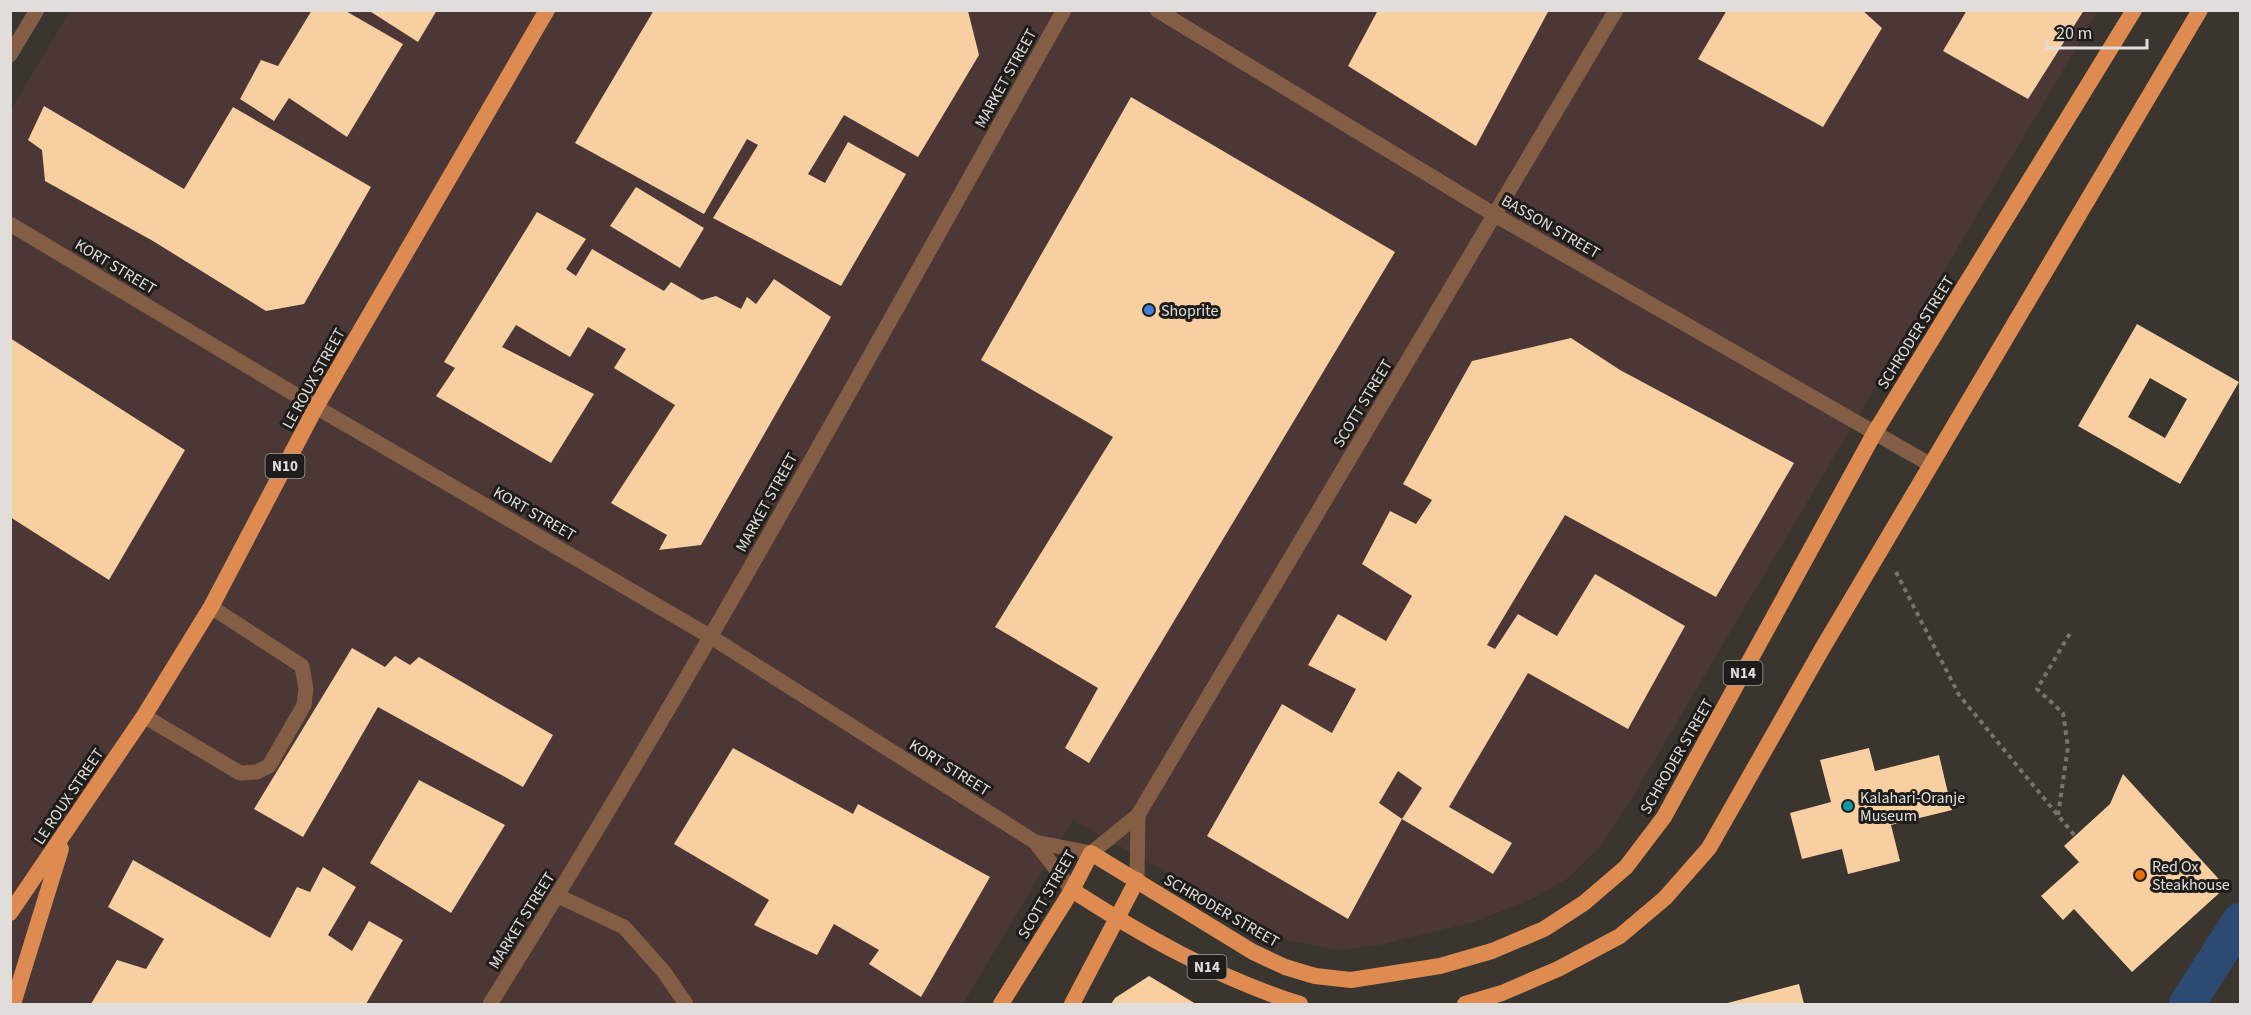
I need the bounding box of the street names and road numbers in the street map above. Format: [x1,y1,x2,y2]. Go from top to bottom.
street label: MARKET STREET [970,25,1042,132]
street label: BASSON STREET [1497,190,1604,264]
street label: KORT STREET [71,234,161,300]
street label: SCHRODER STREET [1872,271,1960,393]
street label: LE ROUX STREET [277,324,351,433]
street label: SCOTT STREET [1328,355,1398,452]
street label: MARKET STREET [731,449,803,556]
road number: N10 [266,454,304,478]
street label: KORT STREET [489,481,580,546]
road number: N14 [1724,661,1762,685]
street label: SCHRODER STREET [1635,694,1719,818]
street label: KORT STREET [905,734,994,802]
street label: LE ROUX STREET [28,744,110,849]
street label: SCOTT STREET [1013,846,1081,943]
street label: MARKET STREET [483,868,561,973]
street label: SCHRODER STREET [1160,869,1284,953]
road number: N14 [1188,955,1226,979]

